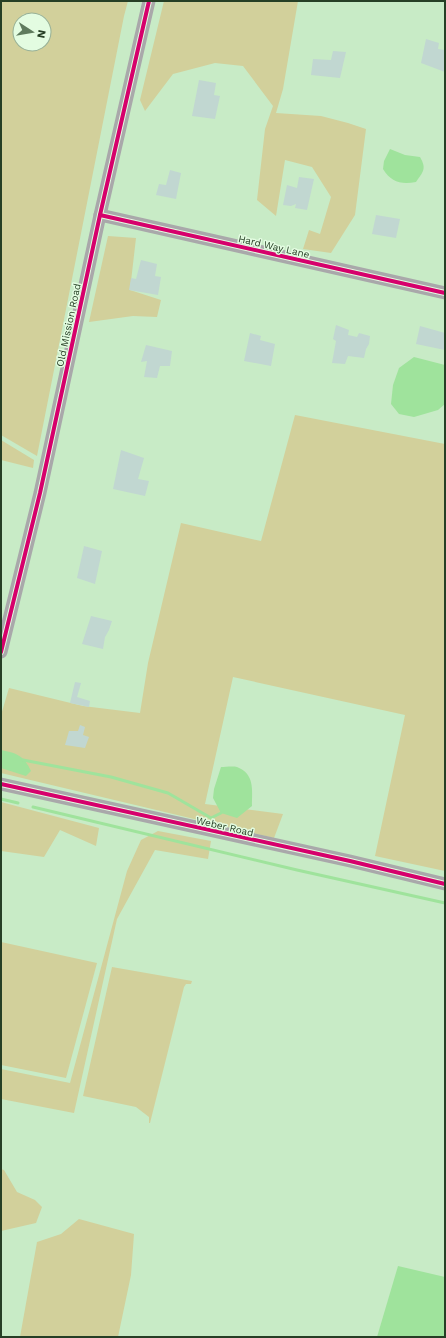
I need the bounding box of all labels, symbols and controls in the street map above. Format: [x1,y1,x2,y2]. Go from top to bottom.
north arrow [12,12,52,52]
text: N [34,29,48,39]
street label: Hard Way Lane [237,233,311,260]
street label: Old Mission Road [54,283,83,368]
street label: Weber Road [195,815,255,838]

